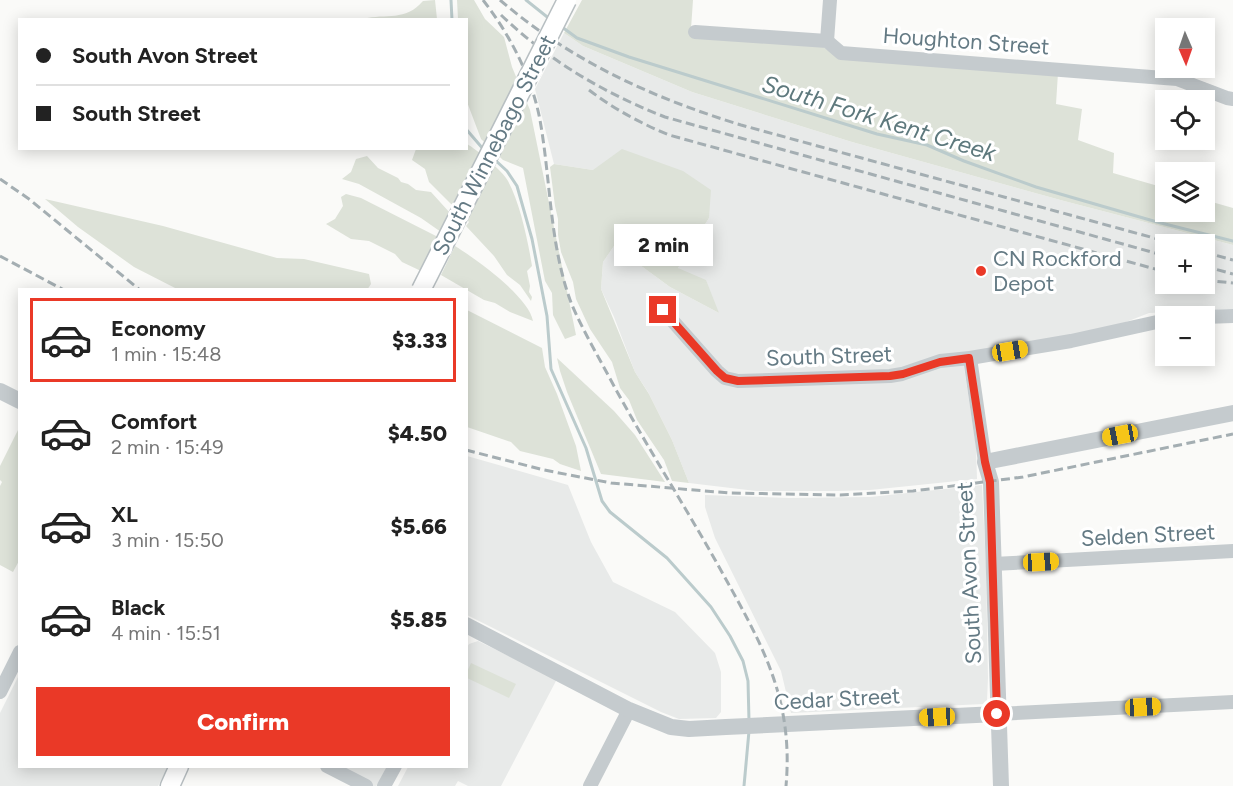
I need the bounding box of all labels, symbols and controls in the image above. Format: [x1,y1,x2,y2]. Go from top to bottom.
north arrow [1155,18,1215,78]
map controls [1155,18,1215,366]
street label: Houghton Street [882,22,1050,60]
street label: South Winnebago Street [427,30,561,260]
text: South Avon Street [72,42,258,69]
water label: South Fork Kent Creek [759,69,1001,168]
button: locate [1155,90,1215,150]
text: South Street [72,100,201,127]
button: layers [1155,162,1215,222]
callout: 2 min [614,223,712,265]
text: 2 min [638,233,689,257]
button: + [1155,234,1215,294]
place label: CN Rockford Depot [993,245,1122,297]
marker: CN Rockford Depot [974,264,988,278]
route end [649,296,676,323]
button: − [1155,306,1215,366]
icon: car [39,313,93,367]
text: Economy [111,315,206,342]
text: $3.33 [392,327,447,354]
car [991,339,1029,363]
street label: South Street [765,340,893,372]
text: 1 min · 15:48 [111,342,222,366]
icon: car [39,406,93,460]
text: Comfort [111,408,197,435]
text: $4.50 [388,420,447,447]
car [1101,423,1139,447]
text: 2 min · 15:49 [111,435,223,459]
street label: South Avon Street [951,481,987,665]
icon: car [39,499,93,553]
text: XL [111,501,138,528]
text: $5.66 [390,513,447,540]
street label: Selden Street [1080,518,1216,552]
text: 3 min · 15:50 [111,528,224,552]
car [1023,552,1059,572]
icon: car [39,592,93,646]
text: Black [111,594,165,621]
text: $5.85 [390,606,447,633]
text: 4 min · 15:51 [111,621,221,645]
street label: Cedar Street [773,682,901,716]
button: Confirm [36,687,450,756]
car [1125,697,1161,717]
route start [983,700,1010,727]
car [919,707,955,727]

